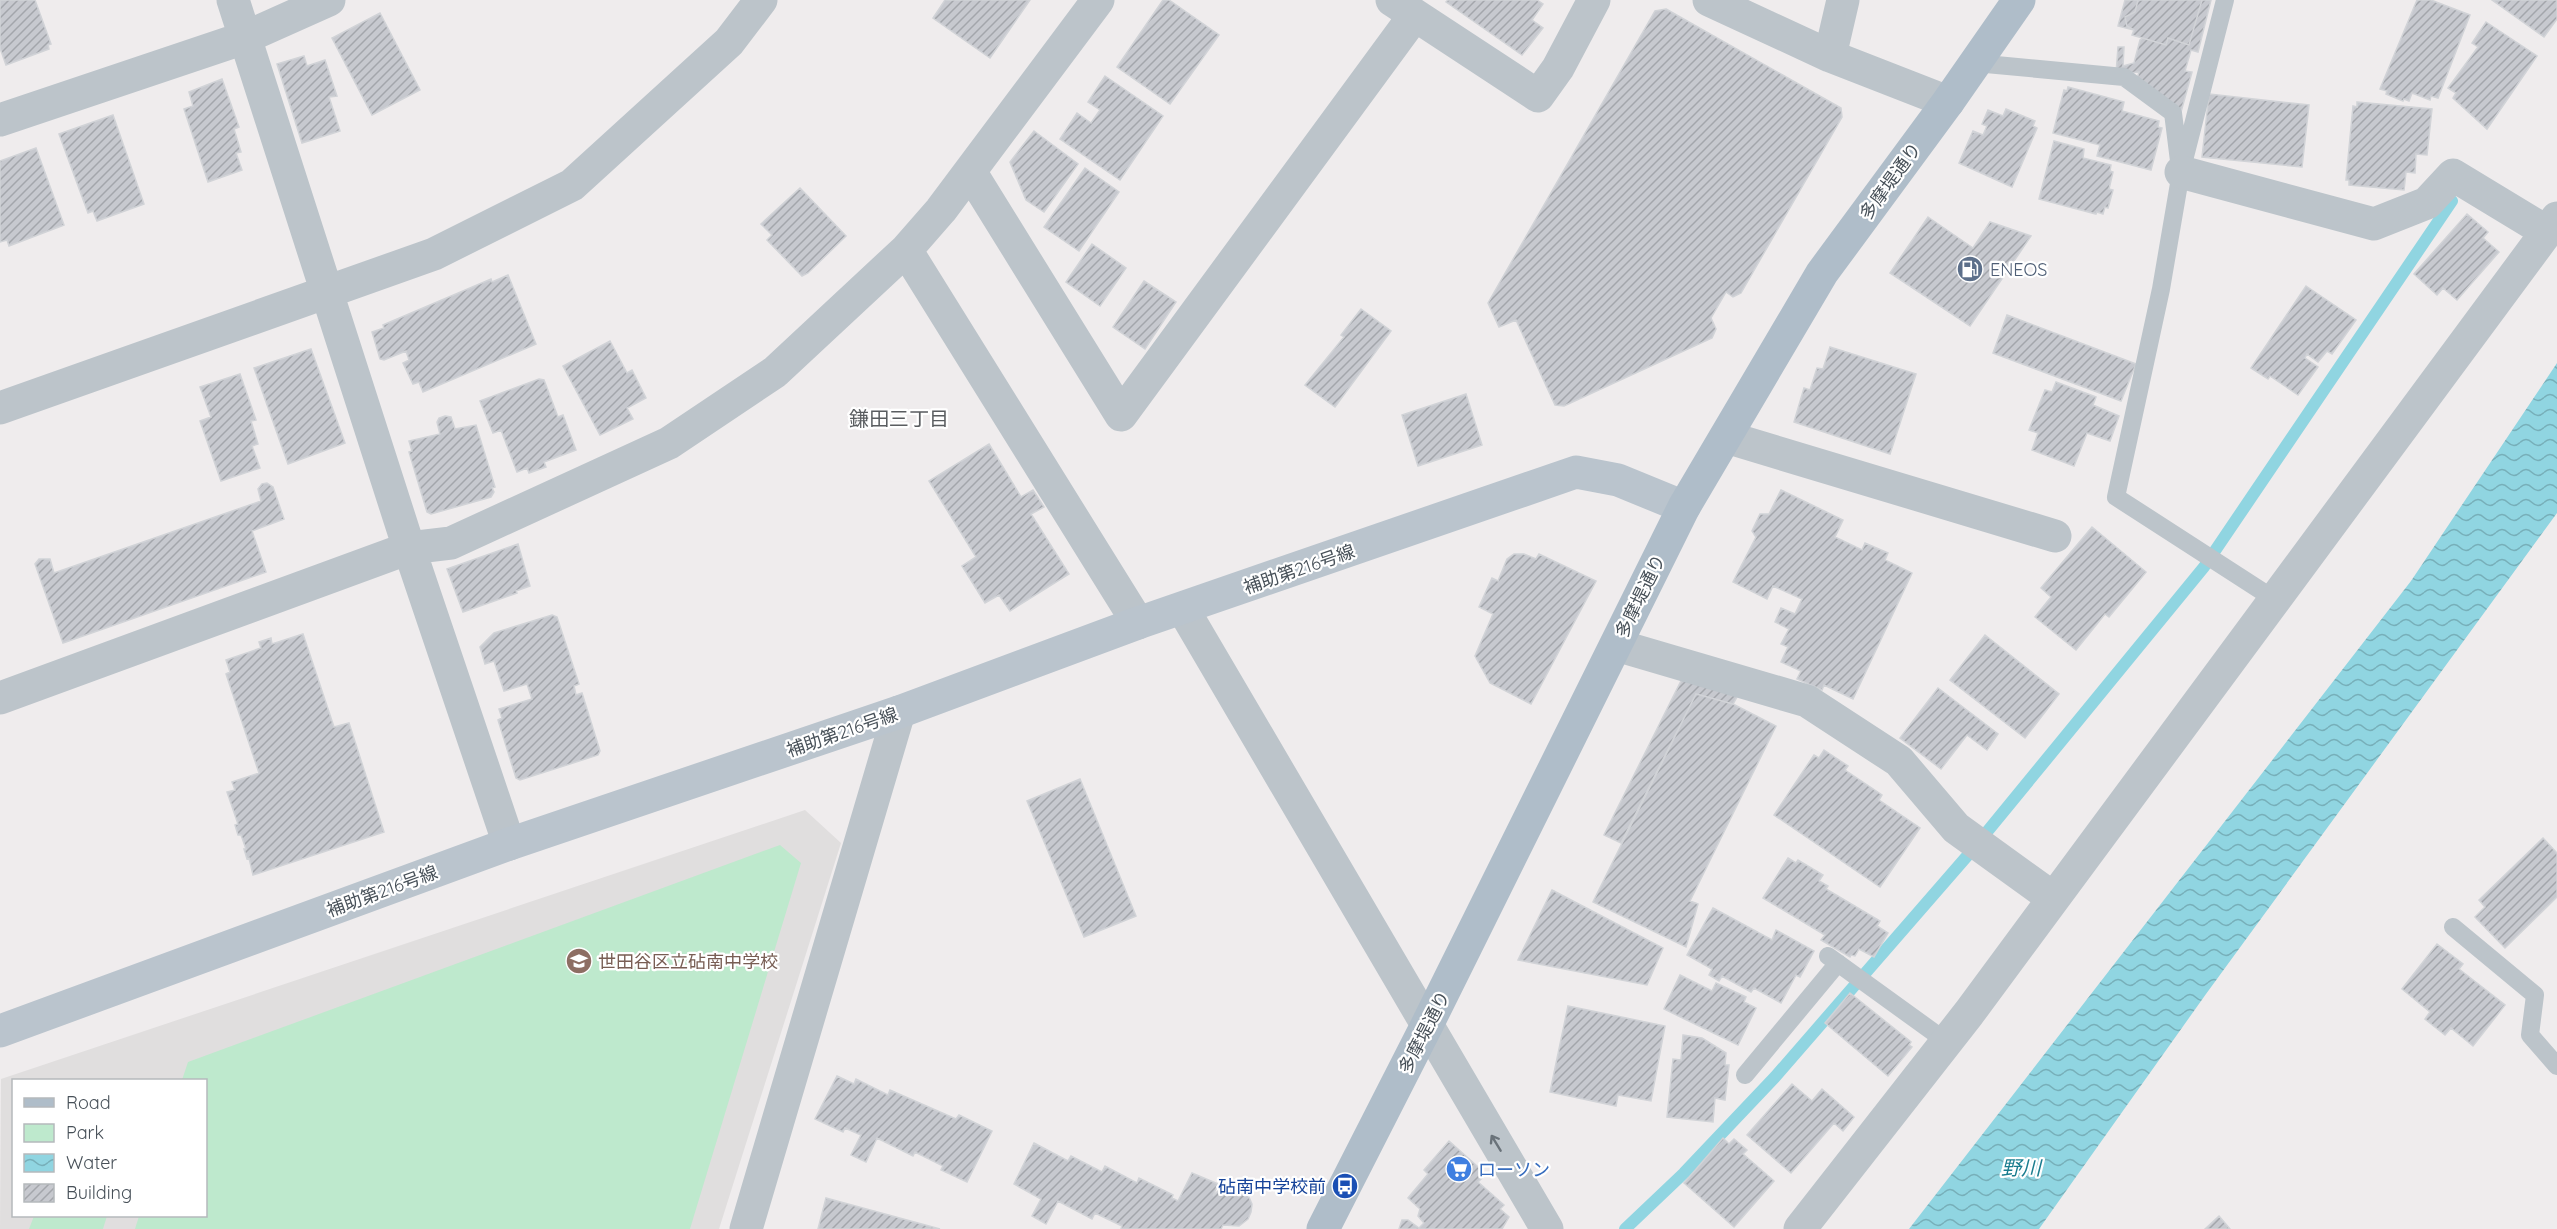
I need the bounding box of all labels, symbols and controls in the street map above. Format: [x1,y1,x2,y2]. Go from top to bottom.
street label: 多摩堤通り [1854,138,1926,224]
fuel station icon: ENEOS [1955,254,1985,284]
place label: ENEOS [1990,258,2047,281]
district label: 鎌田三丁目 [849,406,949,431]
street label: 補助第216号線 [1240,539,1358,599]
street label: 多摩堤通り [1610,551,1670,641]
street label: 補助第216号線 [783,702,901,762]
street label: 補助第216号線 [323,860,441,922]
school or university icon: 世田谷区立砧南中学校 [564,946,594,976]
place label: 世田谷区立砧南中学校 [598,950,778,973]
street label: 多摩堤通り [1393,987,1455,1077]
legend [12,1079,207,1217]
text: Road [66,1091,111,1114]
text: Park [66,1121,104,1144]
one-way arrow [1490,1135,1502,1152]
text: Water [66,1151,117,1174]
supermarket icon: ローソン [1444,1154,1474,1184]
water label: 野川 [2001,1155,2043,1180]
place label: ローソン [1478,1158,1550,1181]
bus stop icon: 砧南中学校前 [1330,1171,1360,1201]
place label: 砧南中学校前 [1218,1175,1326,1198]
text: Building [66,1181,132,1204]

